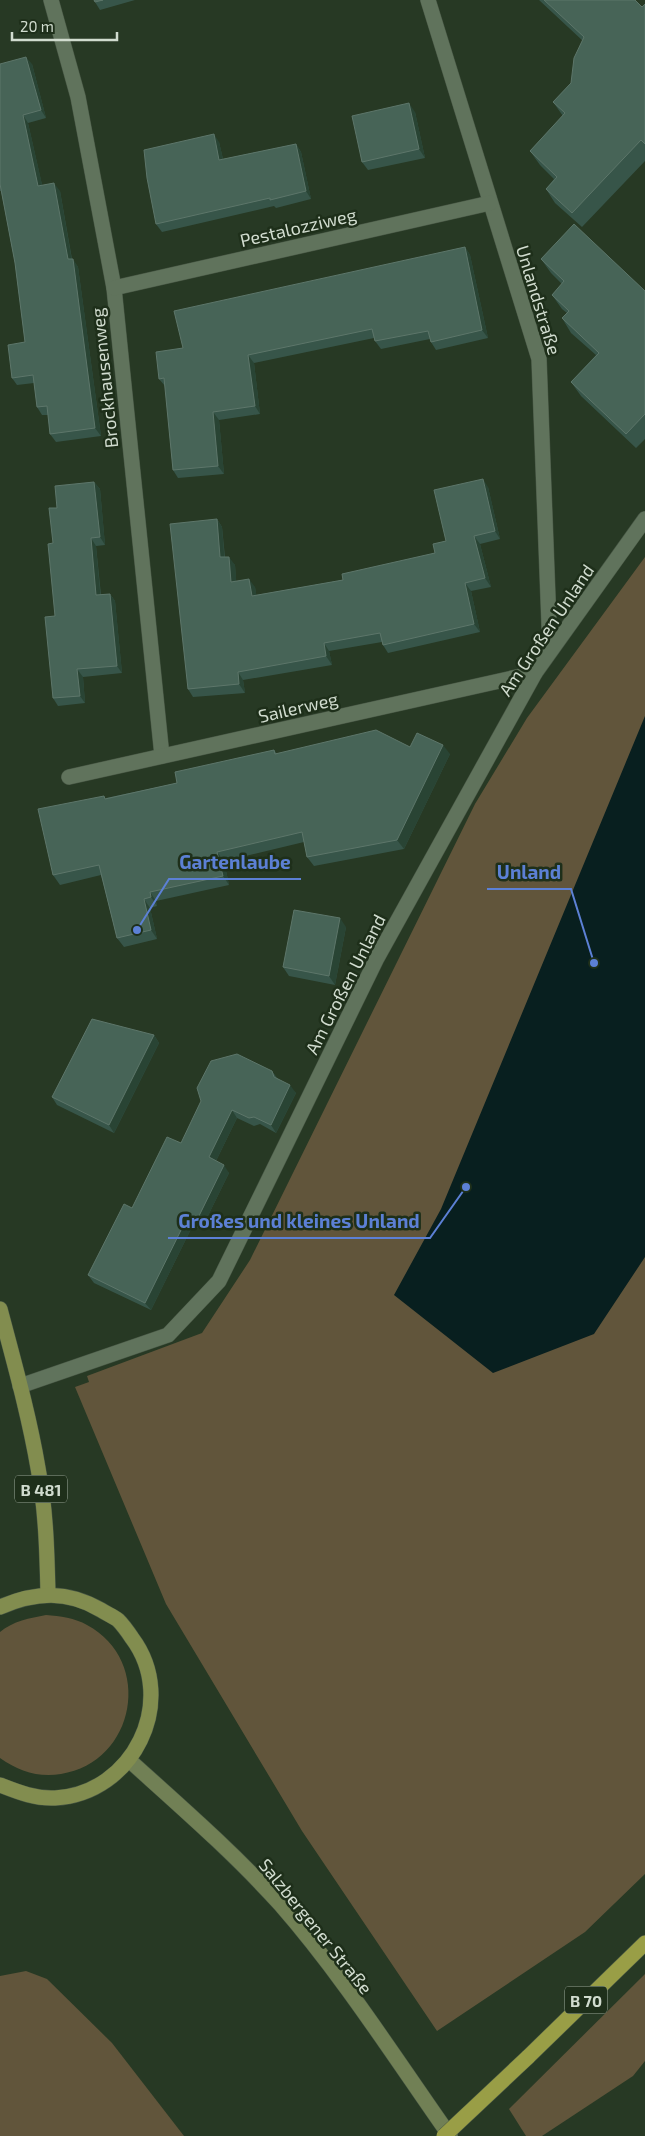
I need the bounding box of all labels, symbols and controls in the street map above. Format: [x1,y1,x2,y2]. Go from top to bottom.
scale bar [12,10,118,42]
text: 20 m [20,17,54,35]
street label: Pestalozziweg [238,203,358,251]
street label: Unlandstraße [512,243,566,357]
street label: Brockhausenweg [86,307,122,449]
street label: Am Großen Unland [494,560,598,700]
street label: Sailerweg [256,687,340,727]
callout: Gartenlaube [169,845,301,879]
text: Gartenlaube [179,850,291,873]
callout: Unland [487,855,571,889]
text: Unland [497,860,561,883]
street label: Am Großen Unland [300,910,390,1058]
callout: Großes und kleines Unland [168,1204,430,1238]
text: Großes und kleines Unland [178,1209,420,1232]
road number: B 481 [15,1476,67,1502]
street label: Salzbergener Straße [255,1854,377,1998]
road number: B 70 [565,1986,607,2014]

